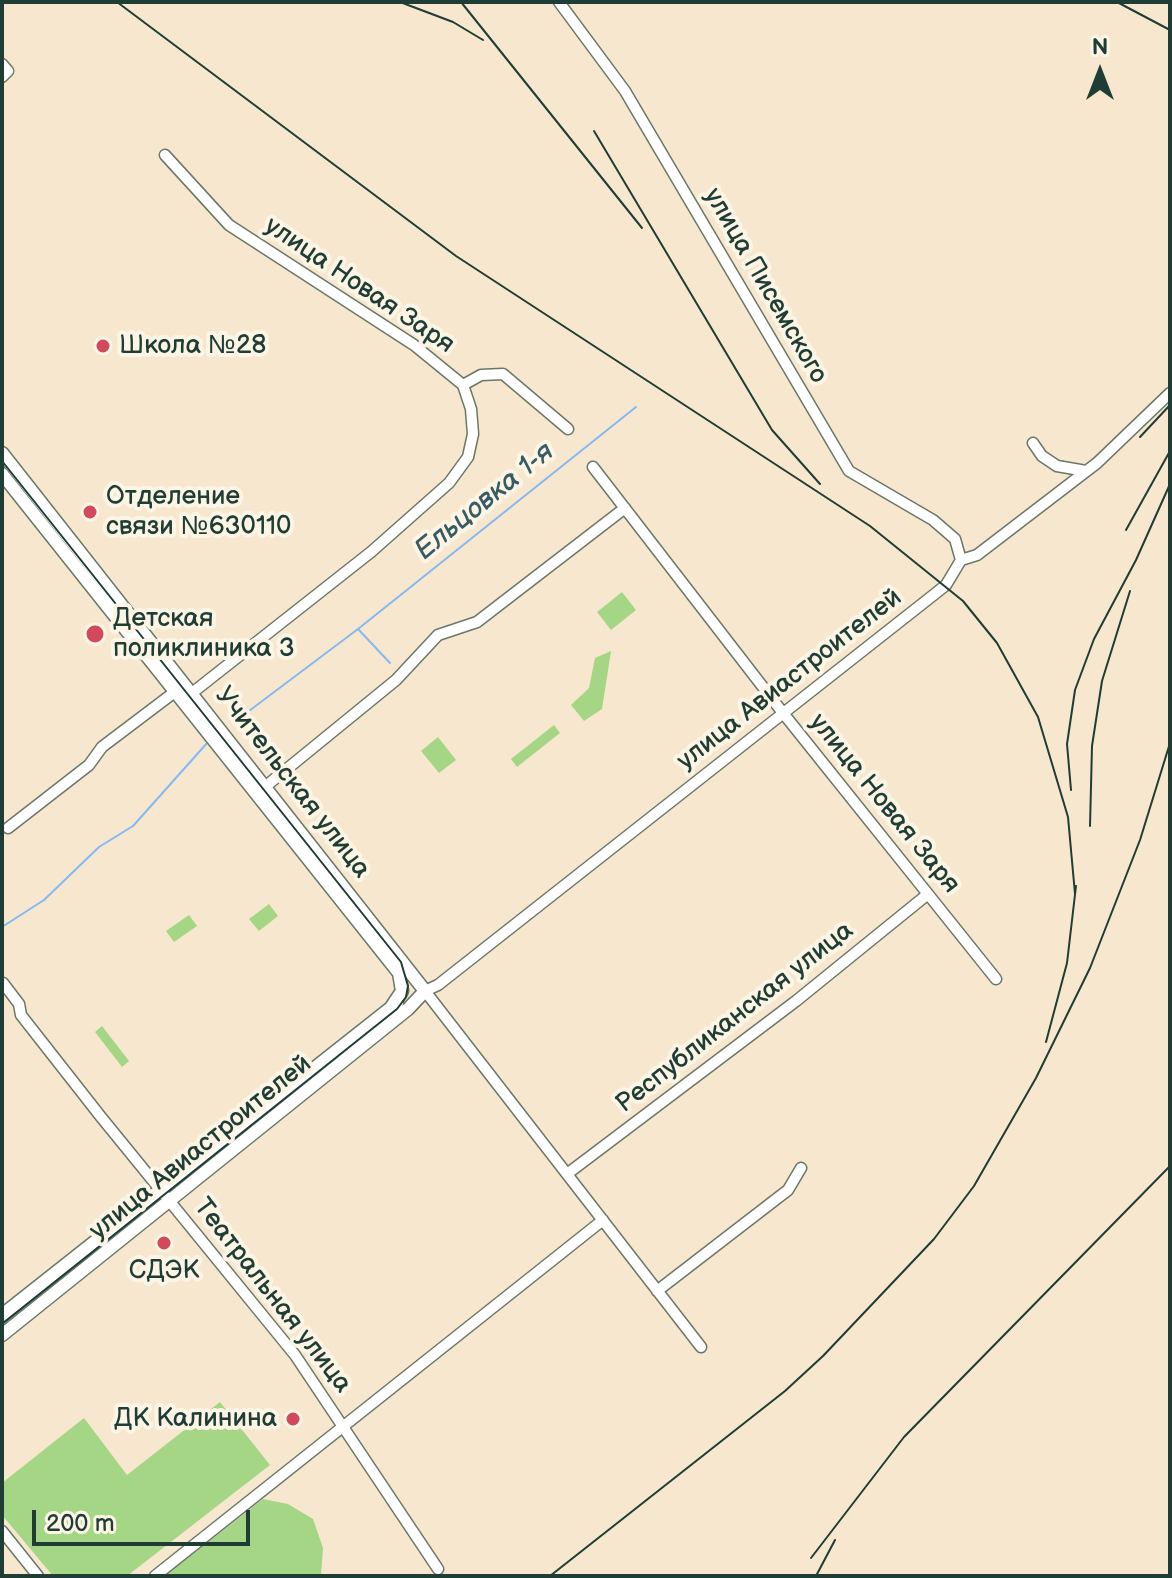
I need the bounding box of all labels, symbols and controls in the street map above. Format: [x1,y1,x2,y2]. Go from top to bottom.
north arrow [1060,32,1140,112]
text: N [1092,34,1108,61]
street label: улица Писемского [696,183,834,389]
street label: улица Новая Заря [258,211,460,361]
place label: Школа №28 [119,330,266,362]
marker: Школа №28 [94,337,112,355]
water label: Ельцовка 1-я [409,436,561,568]
place label: Отделение связи №630110 [106,481,291,542]
marker: Отделение связи №630110 [81,503,99,521]
street label: улица Авиастроителей [671,583,909,777]
place label: Детская поликлиника 3 [113,603,295,664]
marker: Детская поликлиника 3 [84,623,106,645]
street label: Учительская улица [208,681,376,885]
street label: улица Новая Заря [802,708,966,900]
street label: Республиканская улица [610,916,860,1120]
street label: улица Авиастроителей [84,1049,318,1247]
street label: Театральная улица [186,1193,358,1399]
marker: СДЭК [155,1234,173,1252]
place label: СДЭК [129,1255,199,1287]
place label: ДК Калинина [114,1403,277,1435]
marker: ДК Калинина [284,1410,302,1428]
scale bar [36,1494,254,1544]
text: 200 m [46,1509,115,1538]

